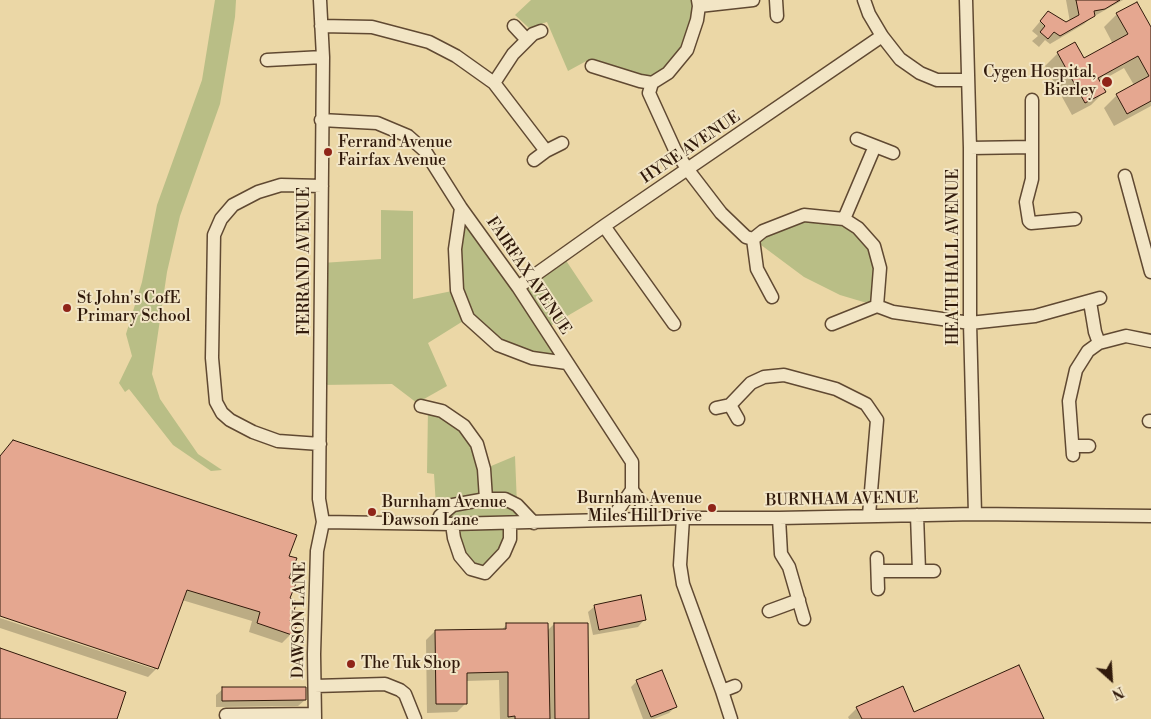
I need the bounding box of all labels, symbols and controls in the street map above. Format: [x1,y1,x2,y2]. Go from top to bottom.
place label: Cygen Hospital, Bierley [983,63,1096,101]
marker: Cygen Hospital, Bierley [1100,75,1114,89]
street label: HYNE AVENUE [638,108,744,188]
place label: Ferrand Avenue Fairfax Avenue [338,133,452,171]
marker: Ferrand Avenue Fairfax Avenue [322,146,334,158]
street label: HEATH HALL AVENUE [944,169,964,345]
street label: FERRAND AVENUE [295,187,315,335]
street label: FAIRFAX AVENUE [481,213,575,339]
place label: St John's CofE Primary School [77,289,191,327]
marker: St John's CofE Primary School [61,302,73,314]
place label: Burnham Avenue Miles Hill Drive [577,489,702,527]
street label: BURNHAM AVENUE [765,489,919,511]
place label: Burnham Avenue Dawson Lane [382,493,507,531]
marker: Burnham Avenue Miles Hill Drive [706,502,718,514]
marker: Burnham Avenue Dawson Lane [366,506,378,518]
street label: DAWSON LANE [289,561,311,679]
place label: The Tuk Shop [361,654,461,674]
north arrow [1086,654,1136,704]
marker: The Tuk Shop [345,658,357,670]
text: N [1109,682,1127,703]

